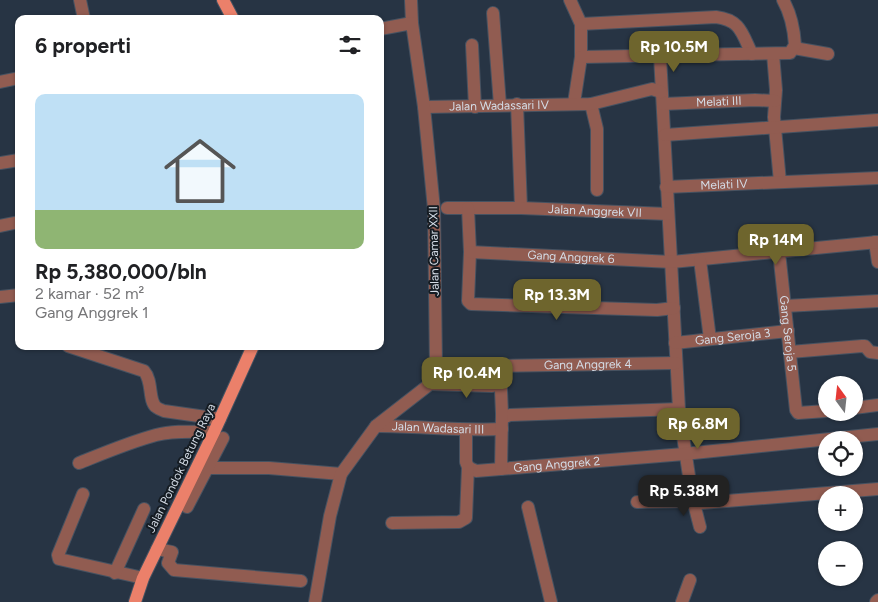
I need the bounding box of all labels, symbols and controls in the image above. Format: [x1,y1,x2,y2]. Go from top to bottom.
pin: Rp 10.5M [622,30,726,73]
icon: filters [336,31,364,59]
text: 6 properti [35,33,131,58]
text: Rp 10.5M [640,37,708,56]
street label: Melati III [696,94,742,110]
street label: Jalan Wadassari IV [449,98,550,114]
icon: home [155,126,245,216]
street label: Melati IV [700,177,749,193]
street label: Jalan Anggrek VII [548,202,642,220]
street label: Jalan Camar XXII [426,206,442,296]
pin: Rp 14M [735,224,817,266]
text: Rp 14M [749,230,803,249]
street label: Gang Anggrek 6 [527,248,615,266]
text: Rp 5,380,000/bln [35,259,207,284]
pin: Rp 13.3M [505,278,609,321]
text: 2 kamar · 52 m² [35,284,144,303]
text: Rp 13.3M [524,285,590,304]
street label: Gang Seroja 5 [777,295,799,372]
text: Gang Anggrek 1 [35,303,149,322]
street label: Gang Seroja 3 [694,326,771,348]
pin: Rp 10.4M [415,356,519,399]
street label: Gang Anggrek 4 [544,357,632,372]
text: Rp 10.4M [433,363,501,382]
north arrow [818,376,862,421]
map controls [818,376,863,586]
street label: Jalan Pondok Betung Raya [144,401,218,535]
pin: Rp 6.8M [652,408,744,450]
text: Rp 6.8M [668,414,728,433]
street label: Jalan Wadasari III [392,419,484,436]
button: locate [818,431,863,476]
street label: Gang Anggrek 2 [513,454,601,475]
pin: Rp 5.38M [632,474,736,517]
text: Rp 5.38M [649,481,719,500]
button: + [818,486,863,531]
button: − [818,541,863,586]

